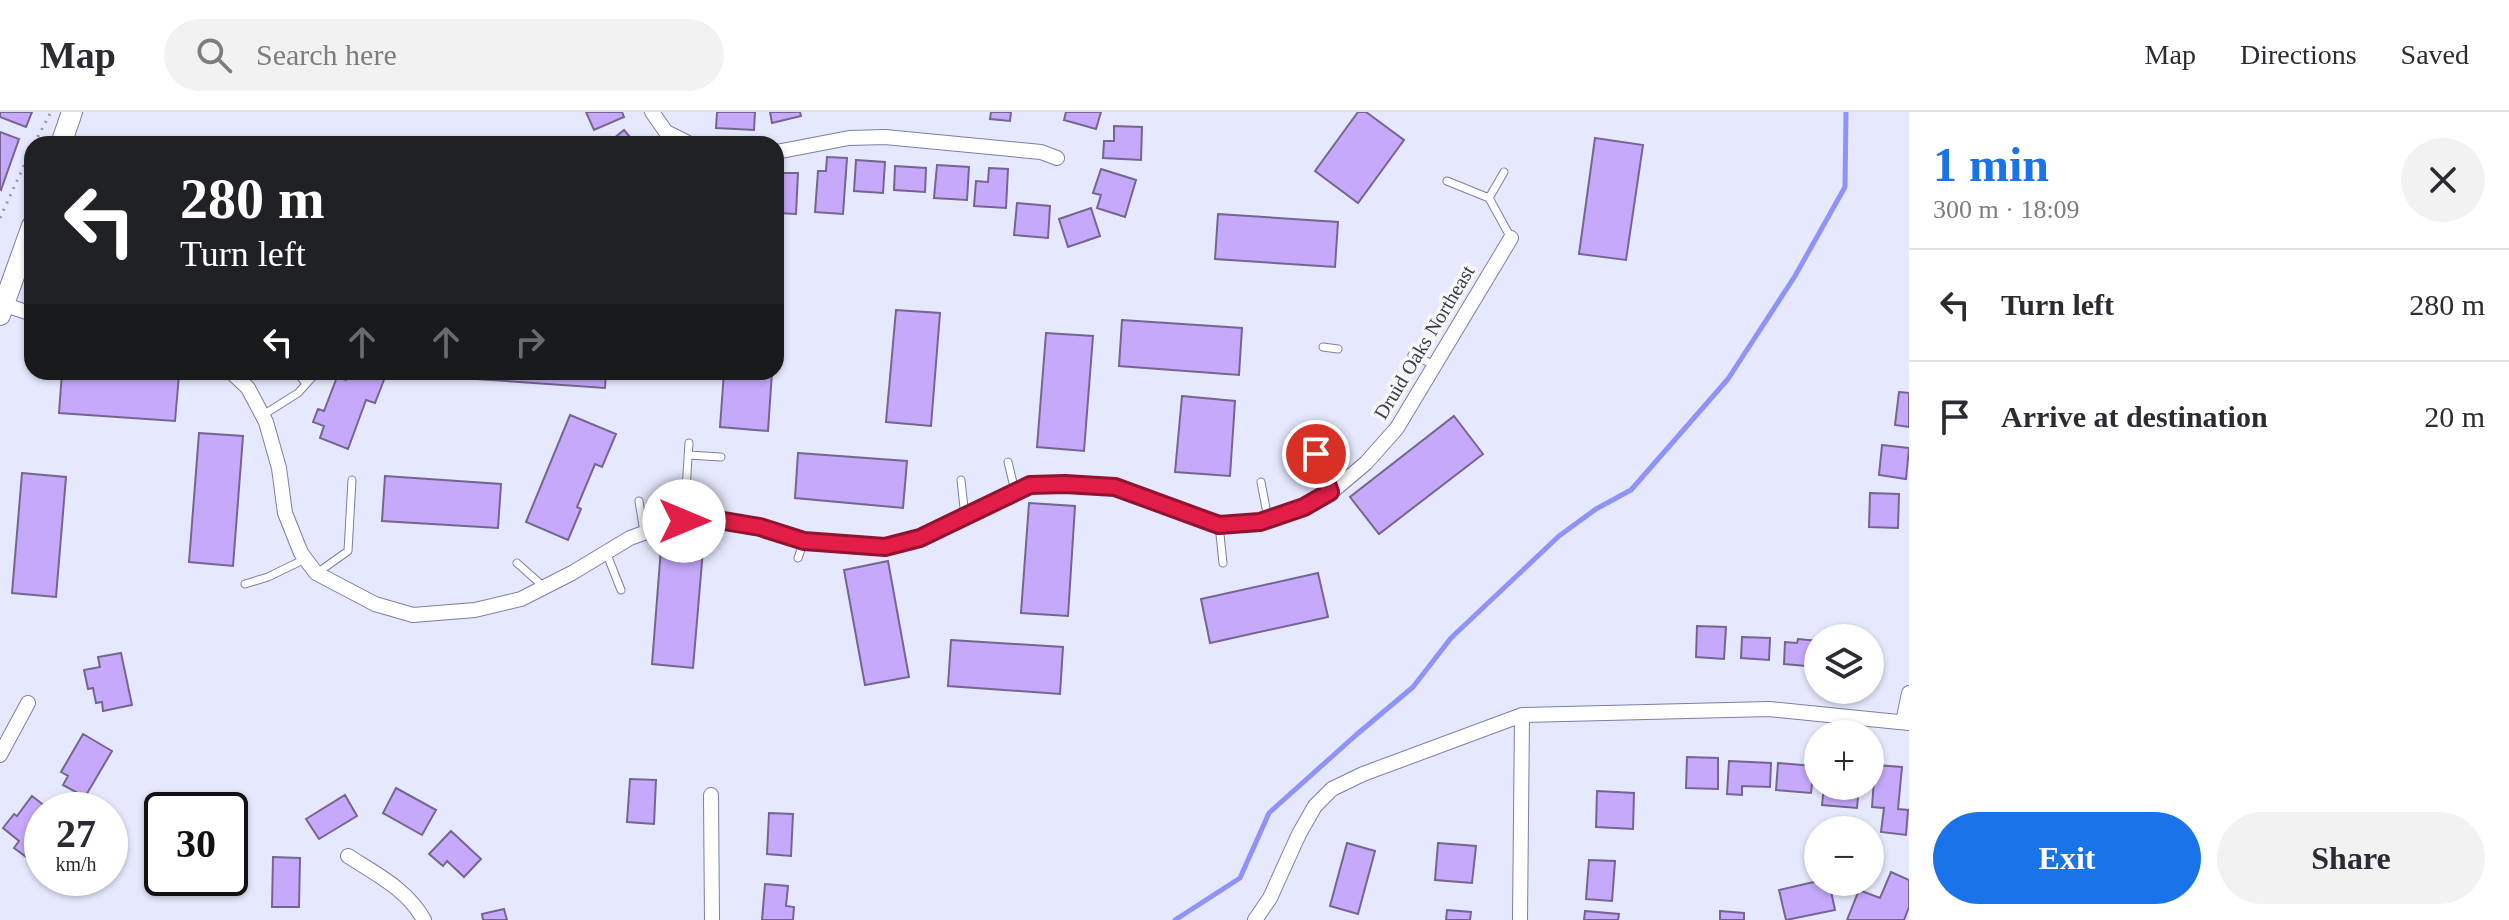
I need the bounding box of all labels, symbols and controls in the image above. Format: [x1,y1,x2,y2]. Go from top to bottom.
search box [164,19,724,91]
icon: search [192,33,236,77]
text: Map [40,34,116,76]
text: Search here [256,38,397,71]
text: Map [2145,39,2196,70]
text: Directions [2240,39,2357,70]
text: Saved [2401,39,2469,70]
text: 1 min [1933,138,2049,191]
button: close [2401,138,2485,222]
icon: left [48,168,152,272]
text: 280 m [180,168,325,230]
text: 300 m · 18:09 [1933,195,2080,224]
text: Turn left [180,234,306,274]
street label: Druid Oaks Northeast [1369,261,1479,423]
icon: left [1933,283,1977,327]
text: Turn left [2001,288,2114,321]
text: 280 m [2409,288,2485,321]
icon: left [256,320,300,364]
icon: ahead [340,320,384,364]
icon: ahead [424,320,468,364]
icon: right [508,320,552,364]
icon: arrive [1933,395,1977,439]
text: Arrive at destination [2001,400,2268,433]
text: 20 m [2424,400,2485,433]
pin [1282,420,1350,488]
icon: arrive [1294,432,1338,476]
position arrow [642,479,726,563]
map controls [1804,624,1884,896]
button: layers [1804,624,1884,704]
button: + [1804,720,1884,800]
speed limit sign: 30 [144,792,248,896]
text: 27 [56,811,96,856]
button: Exit [1933,812,2201,904]
button: Share [2217,812,2485,904]
button: − [1804,816,1884,896]
text: km/h [55,853,97,875]

